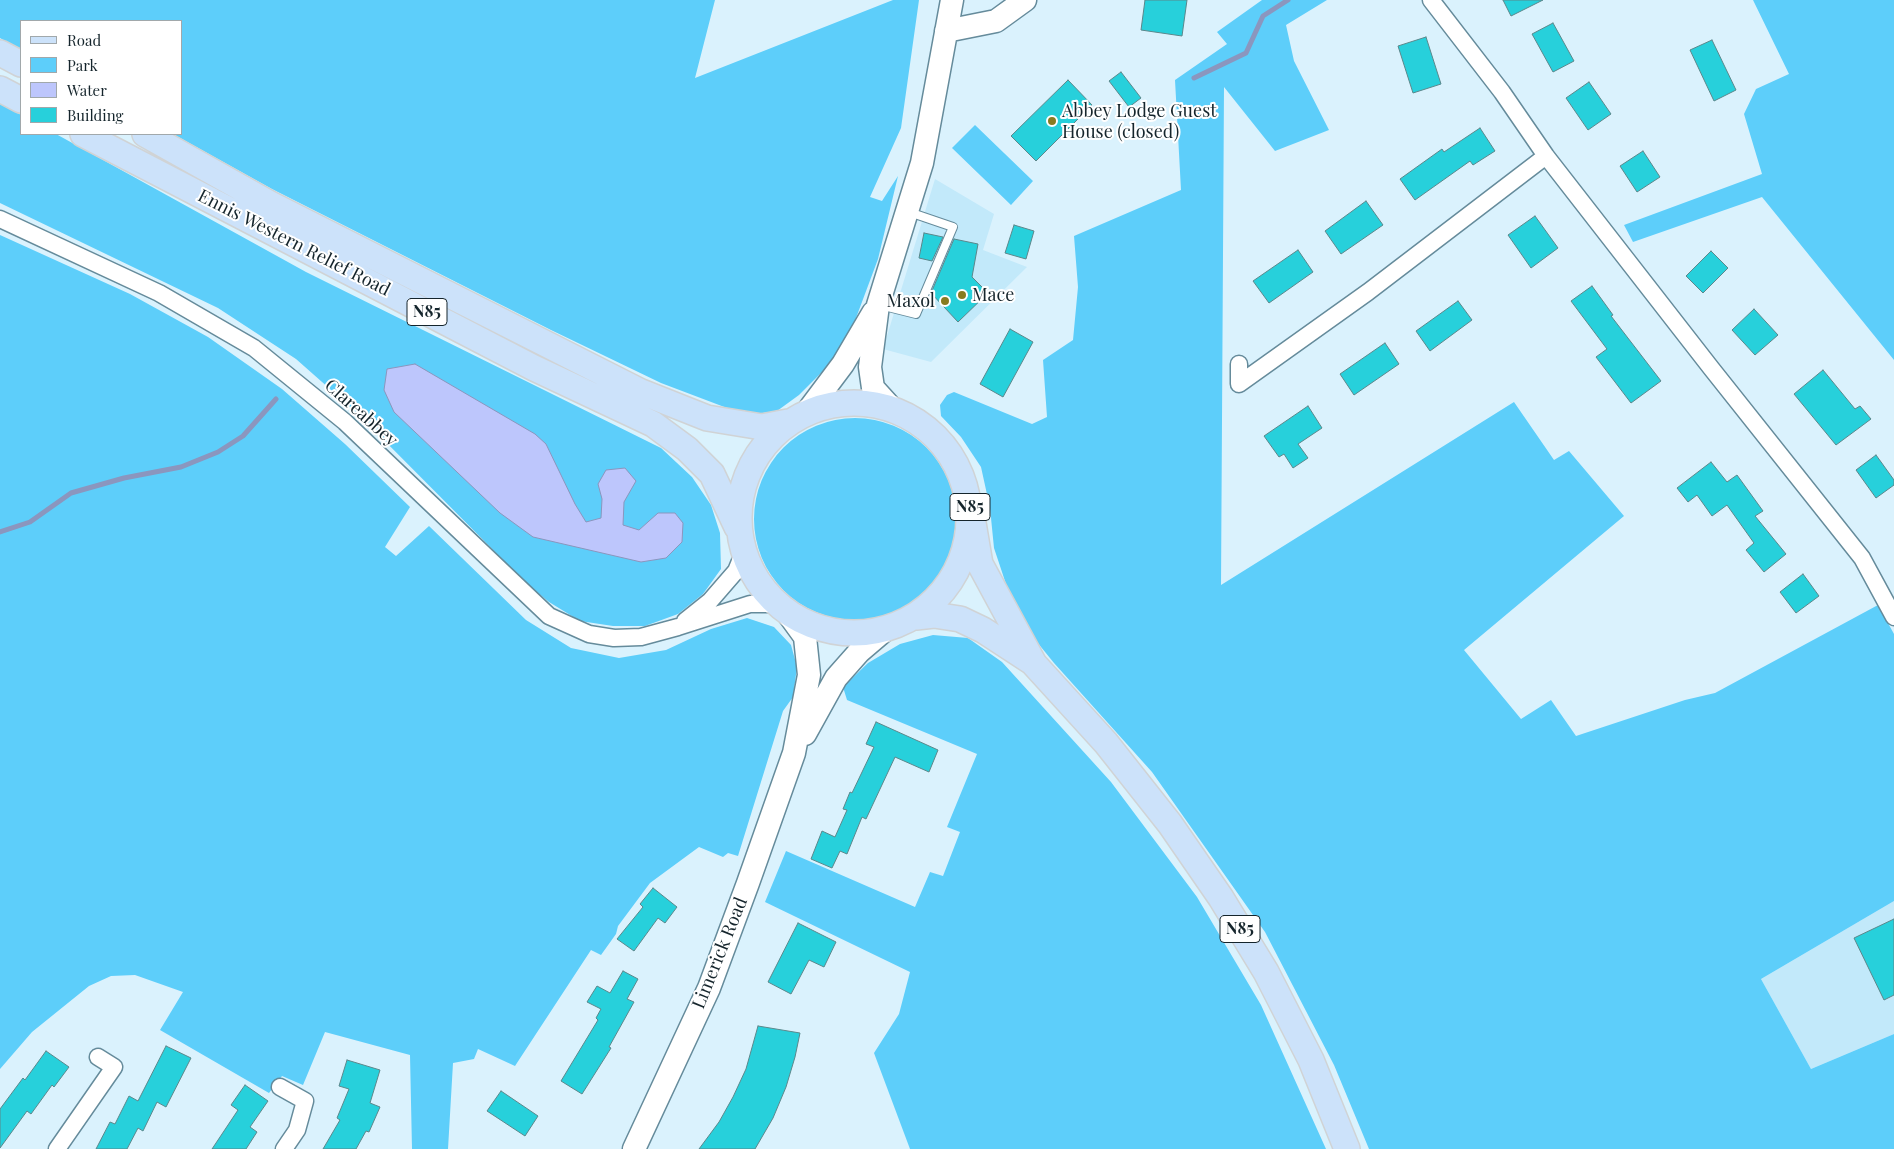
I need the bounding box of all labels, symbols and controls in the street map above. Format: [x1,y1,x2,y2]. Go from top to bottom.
legend [20,20,182,135]
text: Road [67,30,101,50]
text: Park [67,55,98,75]
text: Water [67,80,107,100]
place label: Abbey Lodge Guest House (closed) [1062,100,1217,142]
text: Building [67,105,123,125]
marker: Abbey Lodge Guest House (closed) [1046,115,1058,127]
street label: Ennis Western Relief Road [194,185,394,301]
place label: Mace [972,284,1014,306]
marker: Mace [956,289,968,301]
place label: Maxol [887,290,935,312]
marker: Maxol [939,295,951,307]
road number: N85 [407,298,447,326]
street label: Clareabbey [320,375,402,451]
road number: N85 [950,494,990,520]
street label: Limerick Road [688,894,752,1012]
road number: N85 [1220,916,1260,942]

